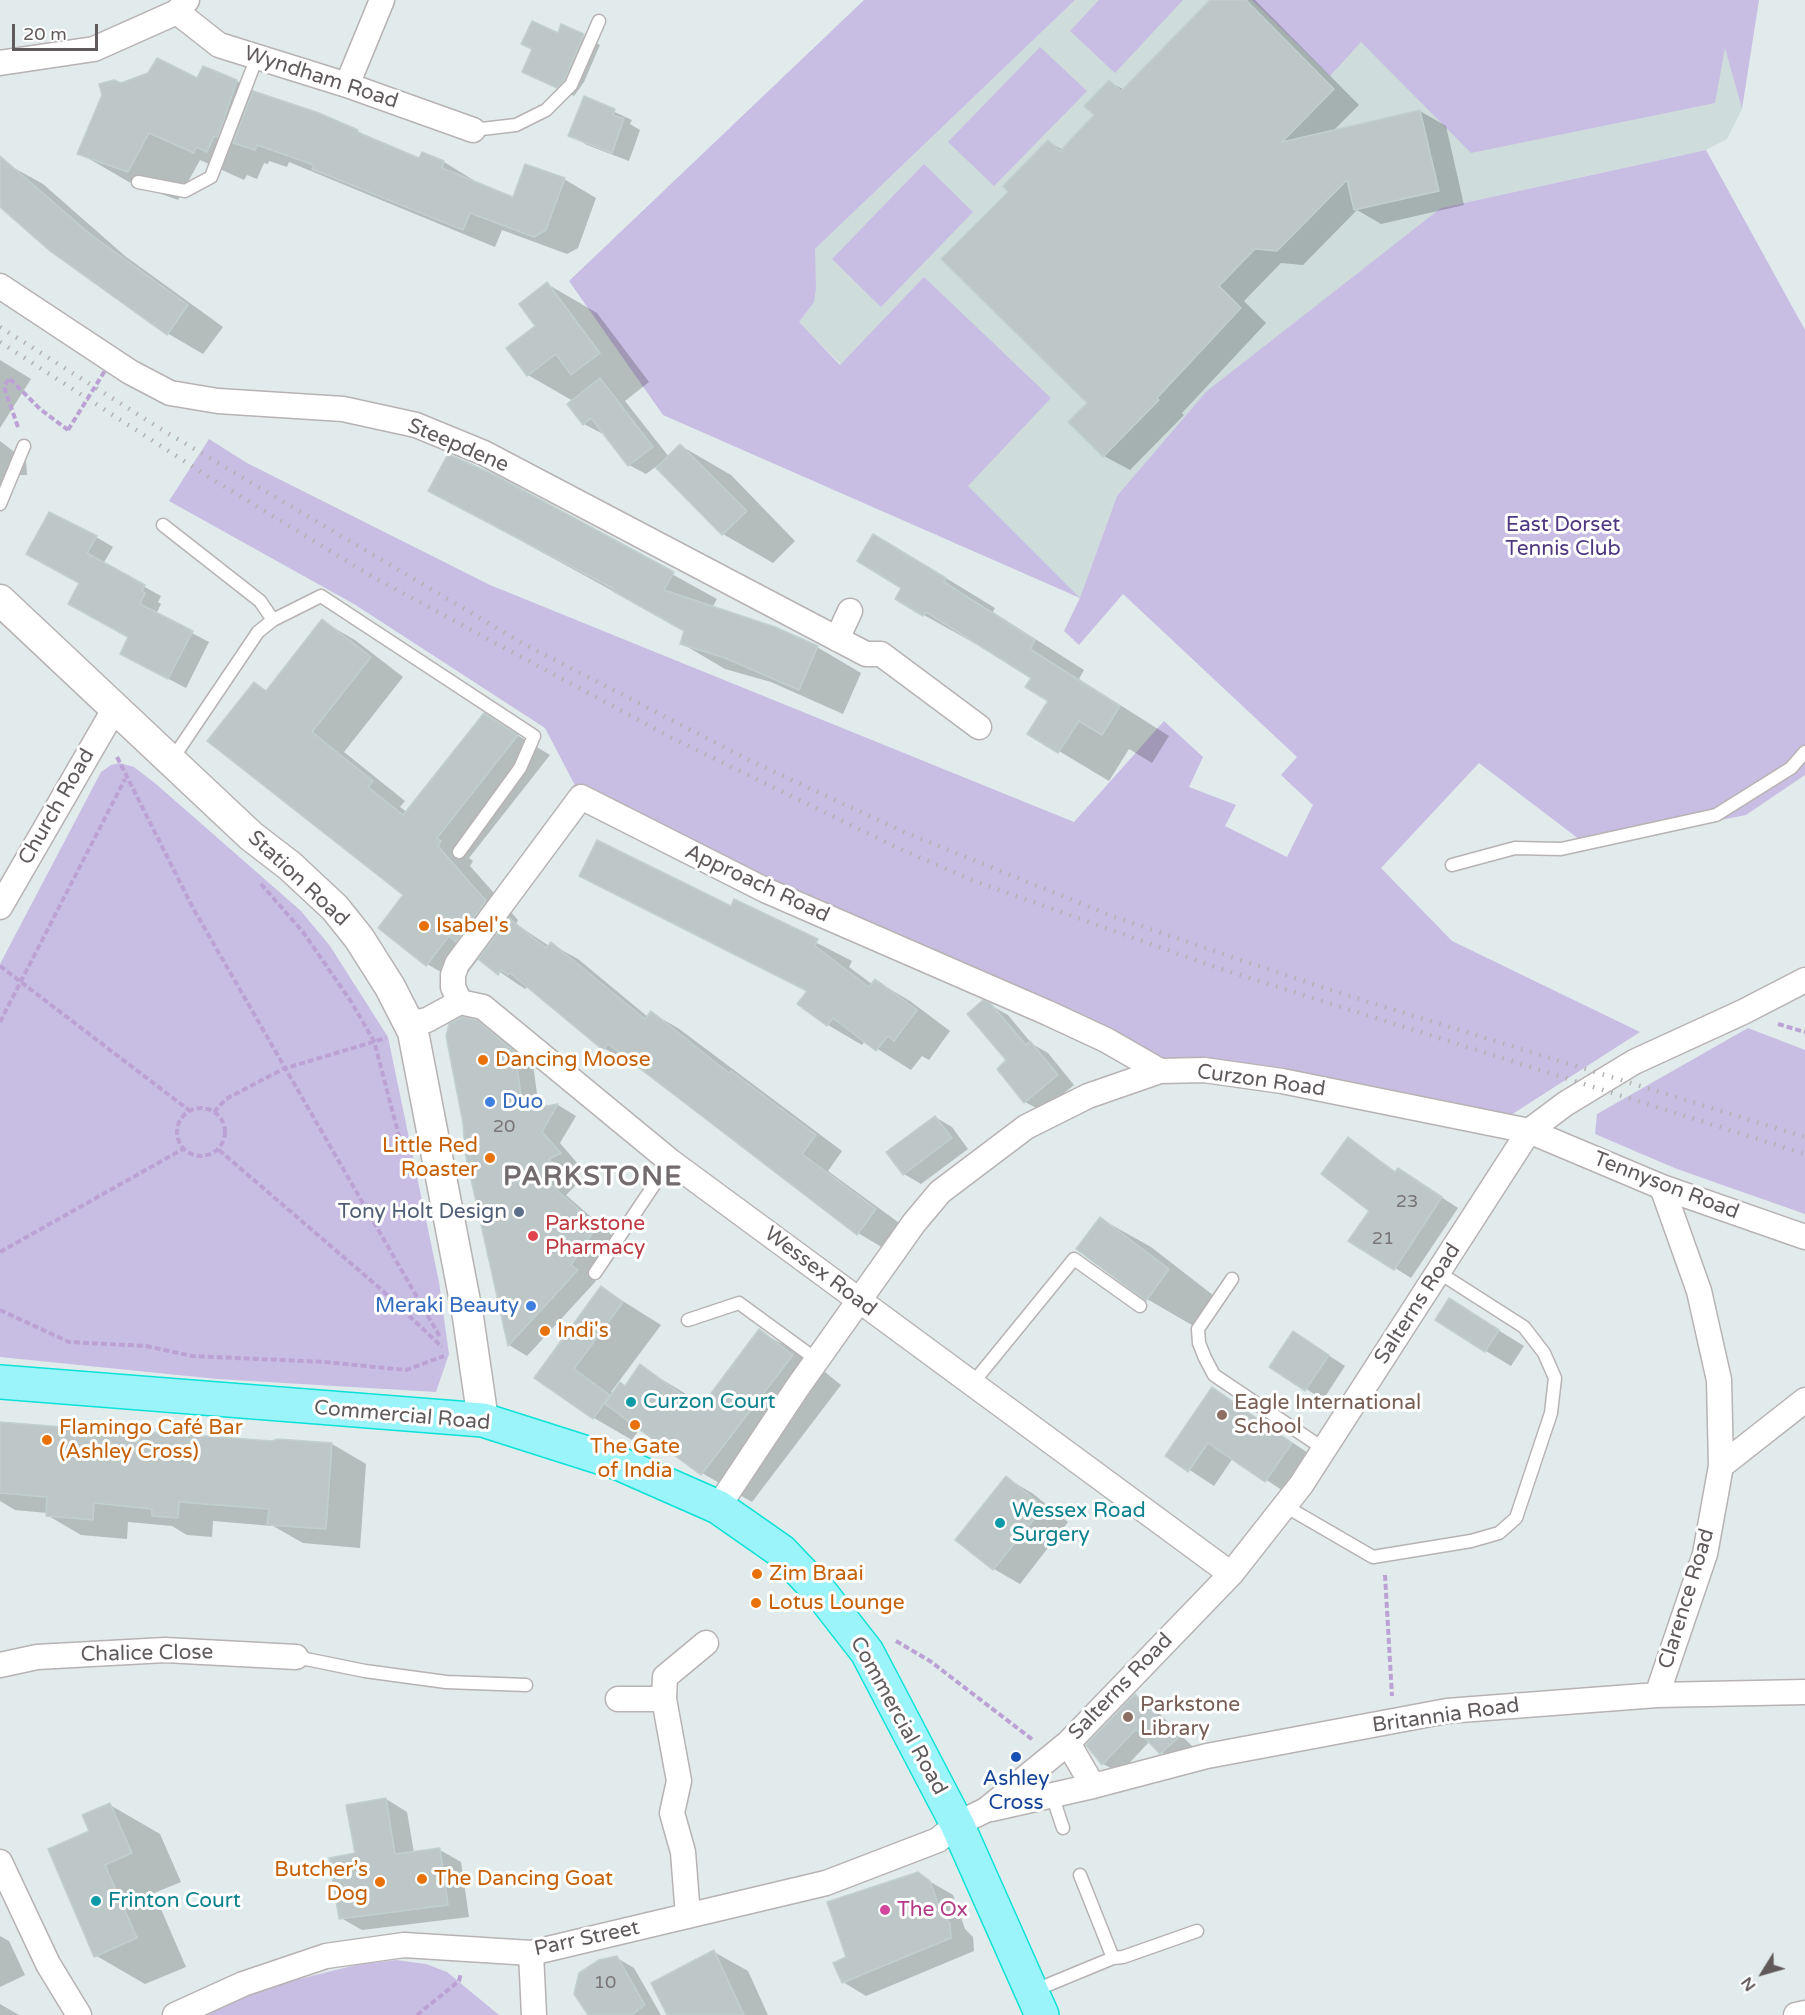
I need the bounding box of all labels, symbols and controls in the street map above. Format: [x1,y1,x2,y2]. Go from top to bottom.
scale bar [15,12,100,50]
text: 20 m [23,23,67,45]
street label: Wyndham Road [241,41,401,115]
street label: Steepdene [404,413,512,479]
park label: East Dorset Tennis Club [1505,512,1621,562]
street label: Church Road [14,744,100,870]
street label: Station Road [242,826,354,932]
street label: Approach Road [681,839,833,929]
place label: Isabel's [436,913,509,939]
marker: Isabel's [417,919,431,933]
place label: Dancing Moose [495,1047,651,1073]
marker: Dancing Moose [476,1053,490,1067]
street label: Curzon Road [1195,1060,1327,1102]
place label: Duo [502,1089,543,1115]
marker: Duo [483,1095,497,1109]
house number: 20 [493,1116,515,1138]
place label: Little Red Roaster [382,1133,478,1183]
street label: Tennyson Road [1590,1147,1742,1225]
marker: Little Red Roaster [483,1151,497,1165]
district label: PARKSTONE [503,1162,683,1194]
house number: 23 [1396,1191,1418,1213]
place label: Tony Holt Design [338,1199,507,1225]
marker: Tony Holt Design [512,1205,526,1219]
place label: Parkstone Pharmacy [545,1211,645,1261]
street label: Wessex Road [759,1222,881,1322]
house number: 21 [1372,1228,1394,1250]
marker: Parkstone Pharmacy [526,1229,540,1243]
street label: Salterns Road [1370,1239,1466,1369]
place label: Meraki Beauty [375,1293,519,1319]
marker: Meraki Beauty [524,1299,538,1313]
place label: Indi's [557,1318,609,1344]
marker: Indi's [538,1324,552,1338]
place label: Curzon Court [643,1389,776,1415]
place label: Eagle International School [1234,1390,1421,1440]
marker: Curzon Court [624,1395,638,1409]
street label: Commercial Road [313,1396,491,1436]
marker: Eagle International School [1215,1408,1229,1422]
place label: Flamingo Café Bar (Ashley Cross) [59,1415,243,1465]
marker: The Gate of India [628,1418,642,1432]
marker: Flamingo Café Bar (Ashley Cross) [40,1433,54,1447]
place label: The Gate of India [590,1434,680,1484]
place label: Wessex Road Surgery [1012,1498,1146,1548]
marker: Wessex Road Surgery [993,1516,1007,1530]
street label: Clarence Road [1654,1526,1720,1672]
place label: Zim Braai [769,1561,864,1587]
marker: Zim Braai [750,1567,764,1581]
place label: Lotus Lounge [768,1590,905,1616]
marker: Lotus Lounge [749,1596,763,1610]
street label: Salterns Road [1064,1628,1178,1746]
street label: Commercial Road [844,1633,952,1799]
street label: Chalice Close [80,1640,214,1668]
place label: Parkstone Library [1140,1692,1240,1742]
street label: Britannia Road [1371,1693,1521,1739]
marker: Parkstone Library [1121,1710,1135,1724]
marker: Ashley Cross [1009,1750,1023,1764]
place label: Ashley Cross [983,1766,1049,1816]
place label: Butcher’s Dog [274,1857,368,1907]
place label: The Dancing Goat [434,1866,613,1892]
marker: The Dancing Goat [415,1872,429,1886]
marker: Butcher’s Dog [373,1875,387,1889]
place label: Frinton Court [108,1888,241,1914]
marker: Frinton Court [89,1894,103,1908]
place label: The Ox [897,1897,968,1923]
marker: The Ox [878,1903,892,1917]
street label: Parr Street [532,1916,642,1962]
north arrow [1733,1943,1793,2003]
house number: 10 [594,1972,616,1994]
text: N [1737,1973,1760,1995]

